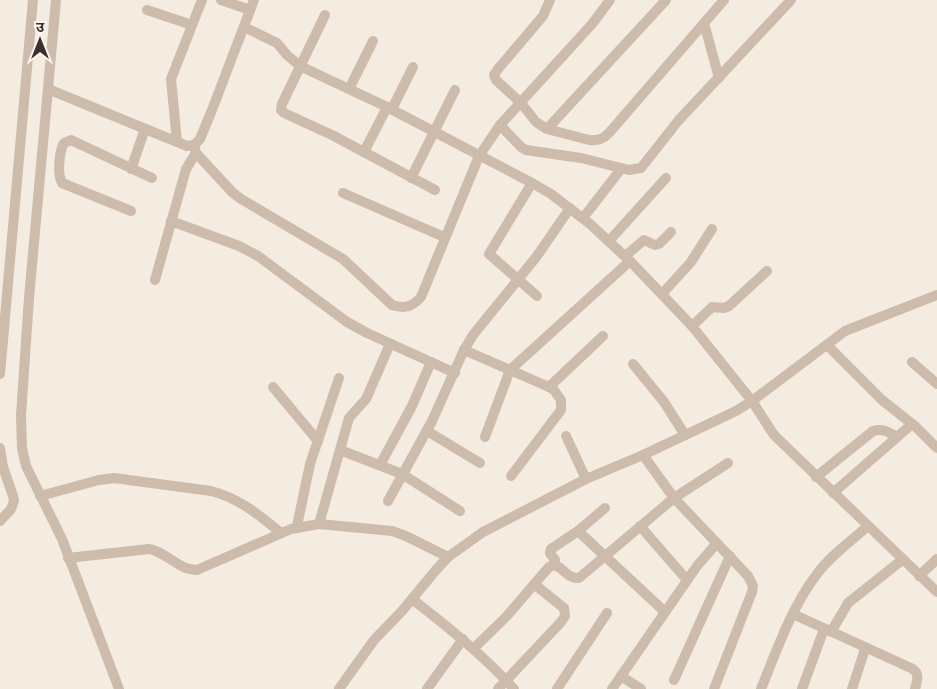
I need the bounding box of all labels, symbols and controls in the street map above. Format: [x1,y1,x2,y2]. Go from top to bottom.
north arrow [15,15,65,65]
text: उ [36,19,45,35]

